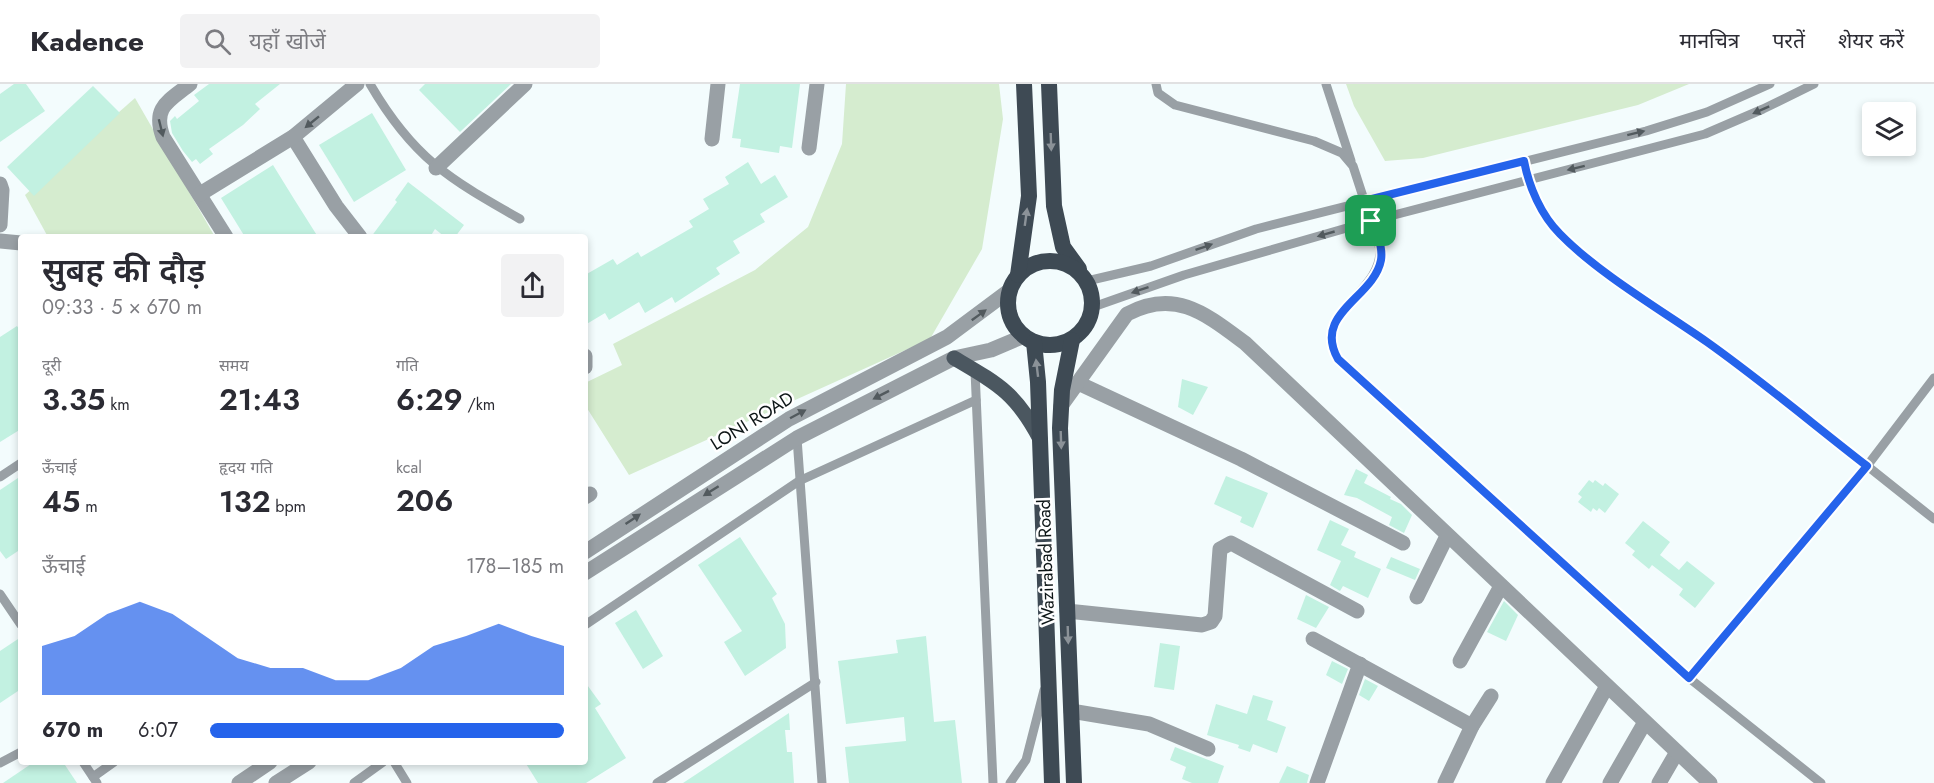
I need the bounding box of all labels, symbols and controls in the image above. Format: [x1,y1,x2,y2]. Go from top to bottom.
search box [180,14,600,68]
text: Kadence [30,21,144,62]
icon: search [201,25,234,58]
text: यहाँ खोजें [249,25,326,57]
text: मानचित्र [1679,26,1739,56]
text: परतें [1772,26,1805,56]
text: शेयर करें [1838,26,1904,56]
map controls [1862,102,1916,156]
button: layers [1862,102,1916,156]
one-way arrow [1753,105,1770,114]
one-way arrow [304,115,320,128]
one-way arrow [157,119,167,137]
one-way arrow [1627,128,1645,138]
one-way arrow [1047,133,1056,152]
one-way arrow [1566,163,1585,173]
pin [1345,195,1396,246]
icon: arrive [1354,204,1387,237]
one-way arrow [1022,207,1031,226]
one-way arrow [1317,230,1335,239]
one-way arrow [1195,242,1213,252]
text: सुबह की दौड़ [42,247,205,294]
button: share [501,254,564,317]
one-way arrow [1131,286,1149,296]
text: 09:33 · 5 × 670 m [42,293,202,322]
one-way arrow [972,309,987,321]
text: दूरी [42,354,61,377]
text: समय [219,354,249,377]
text: गति [396,354,418,377]
one-way arrow [1032,358,1041,377]
text: 3.35 [42,378,105,421]
text: 21:43 [219,378,300,421]
text: 6:29 [396,378,463,421]
street label: LONI ROAD [705,385,799,457]
one-way arrow [872,390,889,400]
text: km [105,393,130,416]
text: /km [463,393,495,416]
one-way arrow [789,409,806,419]
one-way arrow [1056,430,1065,449]
text: ऊँचाई [42,456,77,479]
text: हृदय गति [219,456,273,479]
text: kcal [396,456,422,479]
text: 206 [396,479,453,522]
text: 45 [42,480,80,523]
text: 132 [219,480,271,523]
one-way arrow [703,485,719,496]
text: m [80,495,98,518]
text: bpm [271,495,306,518]
street label: Wazirabad Road [1031,499,1061,625]
one-way arrow [625,513,641,525]
text: ऊँचाई [42,552,85,581]
text: 178–185 m [466,552,564,581]
one-way arrow [1063,625,1073,644]
text: 670 m [42,716,103,745]
text: 6:07 [138,716,178,745]

